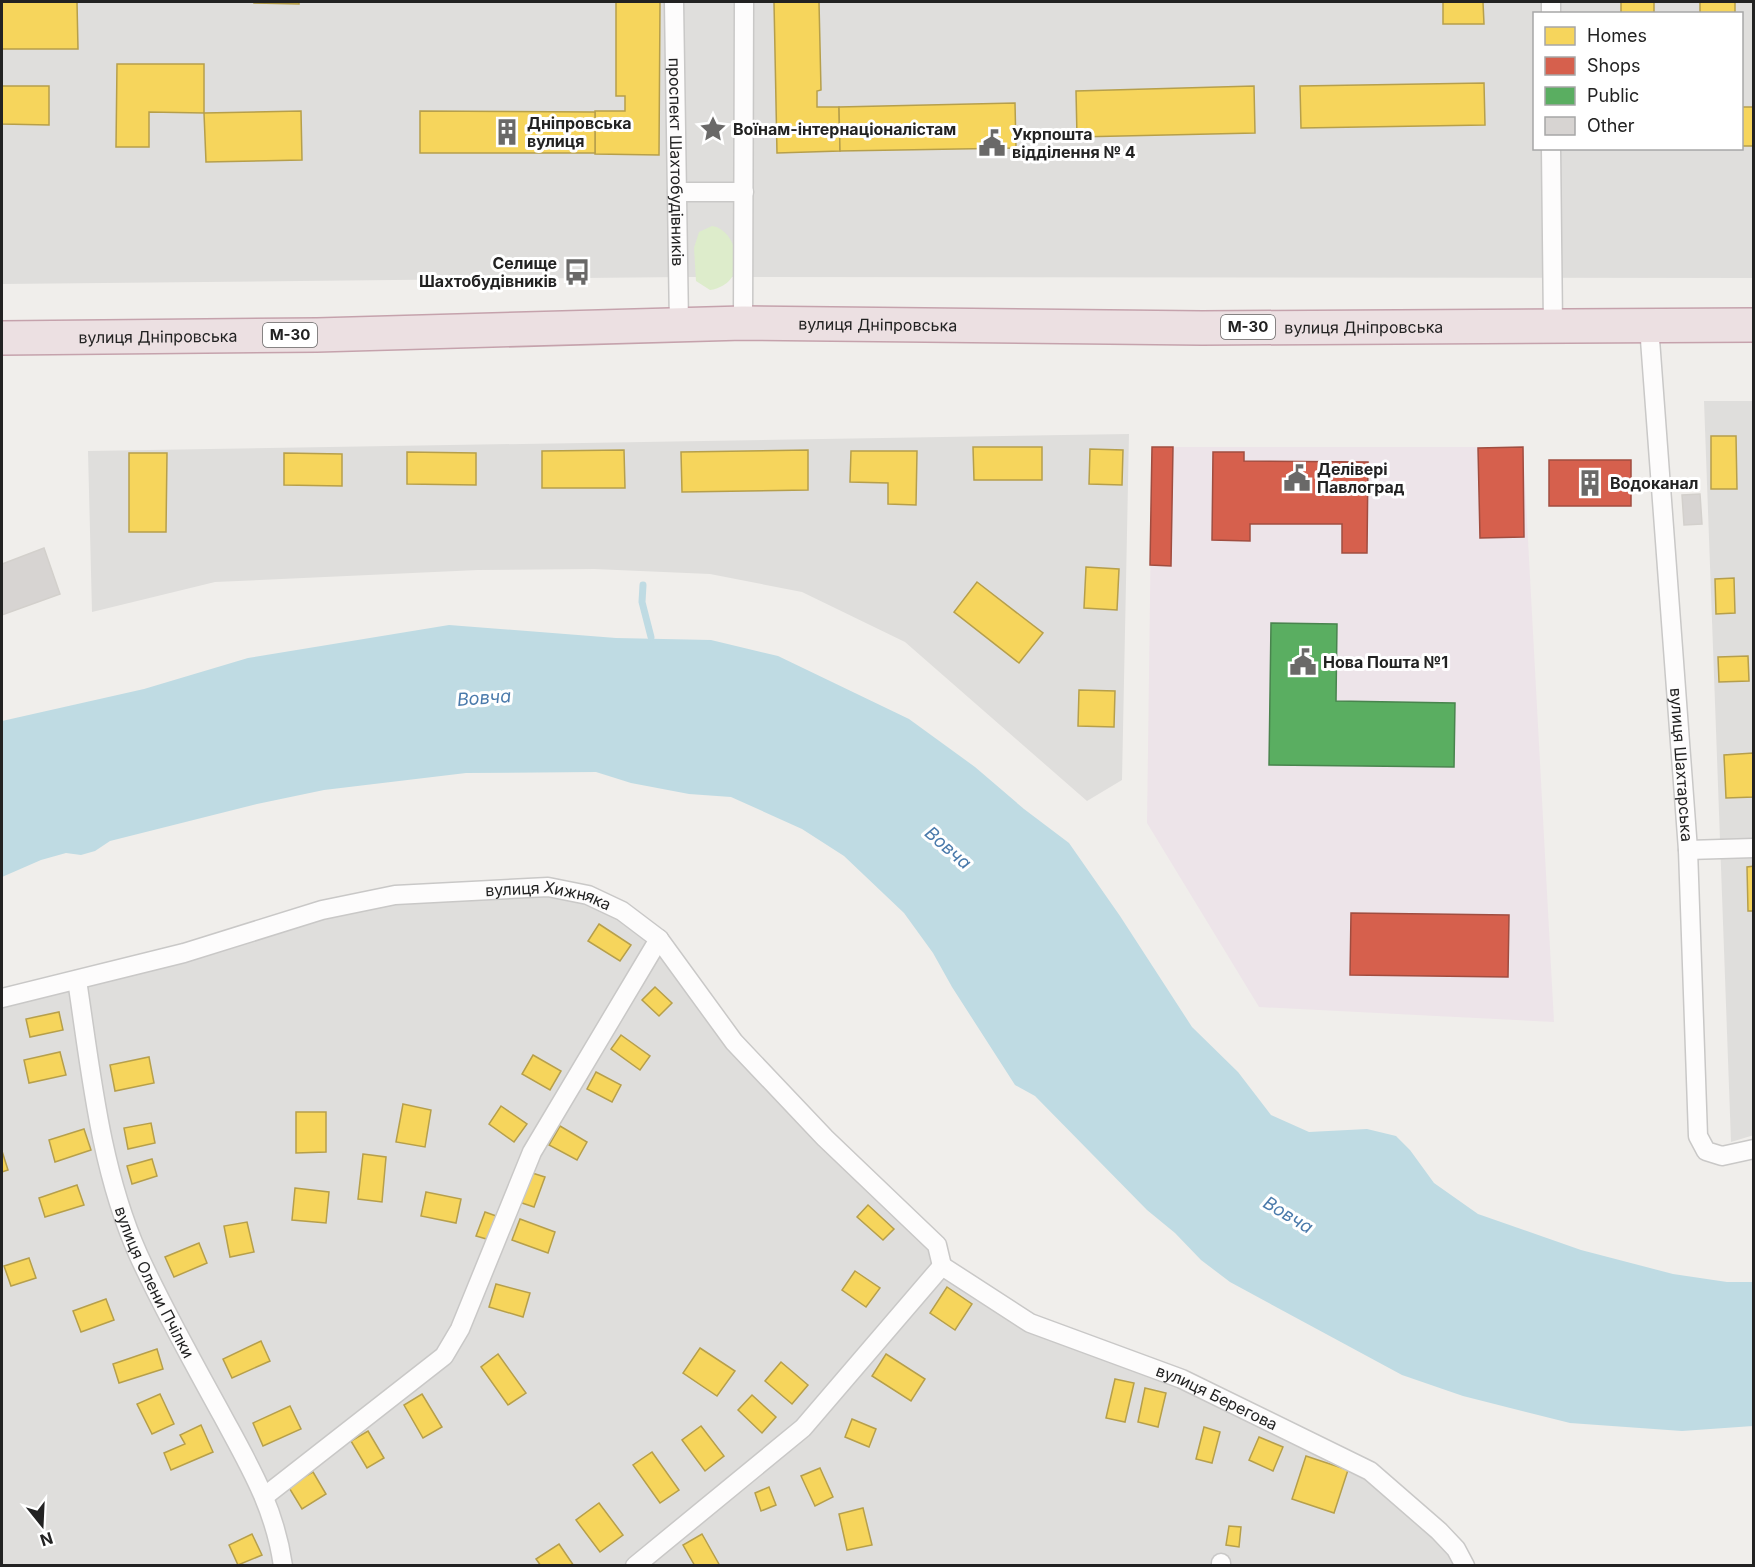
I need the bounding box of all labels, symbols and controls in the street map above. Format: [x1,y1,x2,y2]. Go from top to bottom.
legend [1533,12,1743,150]
text: Homes [1587,25,1647,46]
text: Shops [1587,55,1641,76]
street label: проспект Шахтобудівників [665,57,688,266]
text: Public [1587,85,1639,106]
place label: Дніпровська вулиця [527,113,632,151]
place icon: Воїнам-інтернаціоналістам [698,114,728,144]
text: Other [1587,115,1635,136]
building icon: Дніпровська вулиця [492,117,522,147]
place label: Воїнам-інтернаціоналістам [733,119,956,139]
place label: Укрпошта відділення № 4 [1012,124,1136,162]
public building icon: Укрпошта відділення № 4 [977,128,1007,158]
place label: Селище Шахтобудівників [419,253,557,291]
bus stop icon: Селище Шахтобудівників [562,257,592,287]
street label: вулиця Дніпровська [798,314,957,335]
road number: М-30 [1221,315,1275,339]
street label: вулиця Дніпровська [1284,317,1443,338]
road number: М-30 [263,323,317,347]
street label: вулиця Дніпровська [78,326,238,347]
place label: Делівері Павлоград [1317,459,1405,497]
public building icon: Делівері Павлоград [1282,463,1312,493]
building icon: Водоканал [1575,468,1605,498]
place label: Водоканал [1610,473,1698,493]
public building icon: Нова Пошта №1 [1288,647,1318,677]
place label: Нова Пошта №1 [1323,652,1448,672]
water label: Вовча [456,685,512,710]
street label: вулиця Шахтарська [1666,687,1697,842]
water label: Вовча [921,822,976,873]
street label: вулиця Хижняка [485,876,615,915]
water label: Вовча [1260,1192,1317,1238]
street label: вулиця Олени Пчілки [111,1204,199,1361]
street label: вулиця Берегова [1153,1360,1281,1434]
north arrow [12,1495,72,1555]
text: N [38,1528,56,1551]

